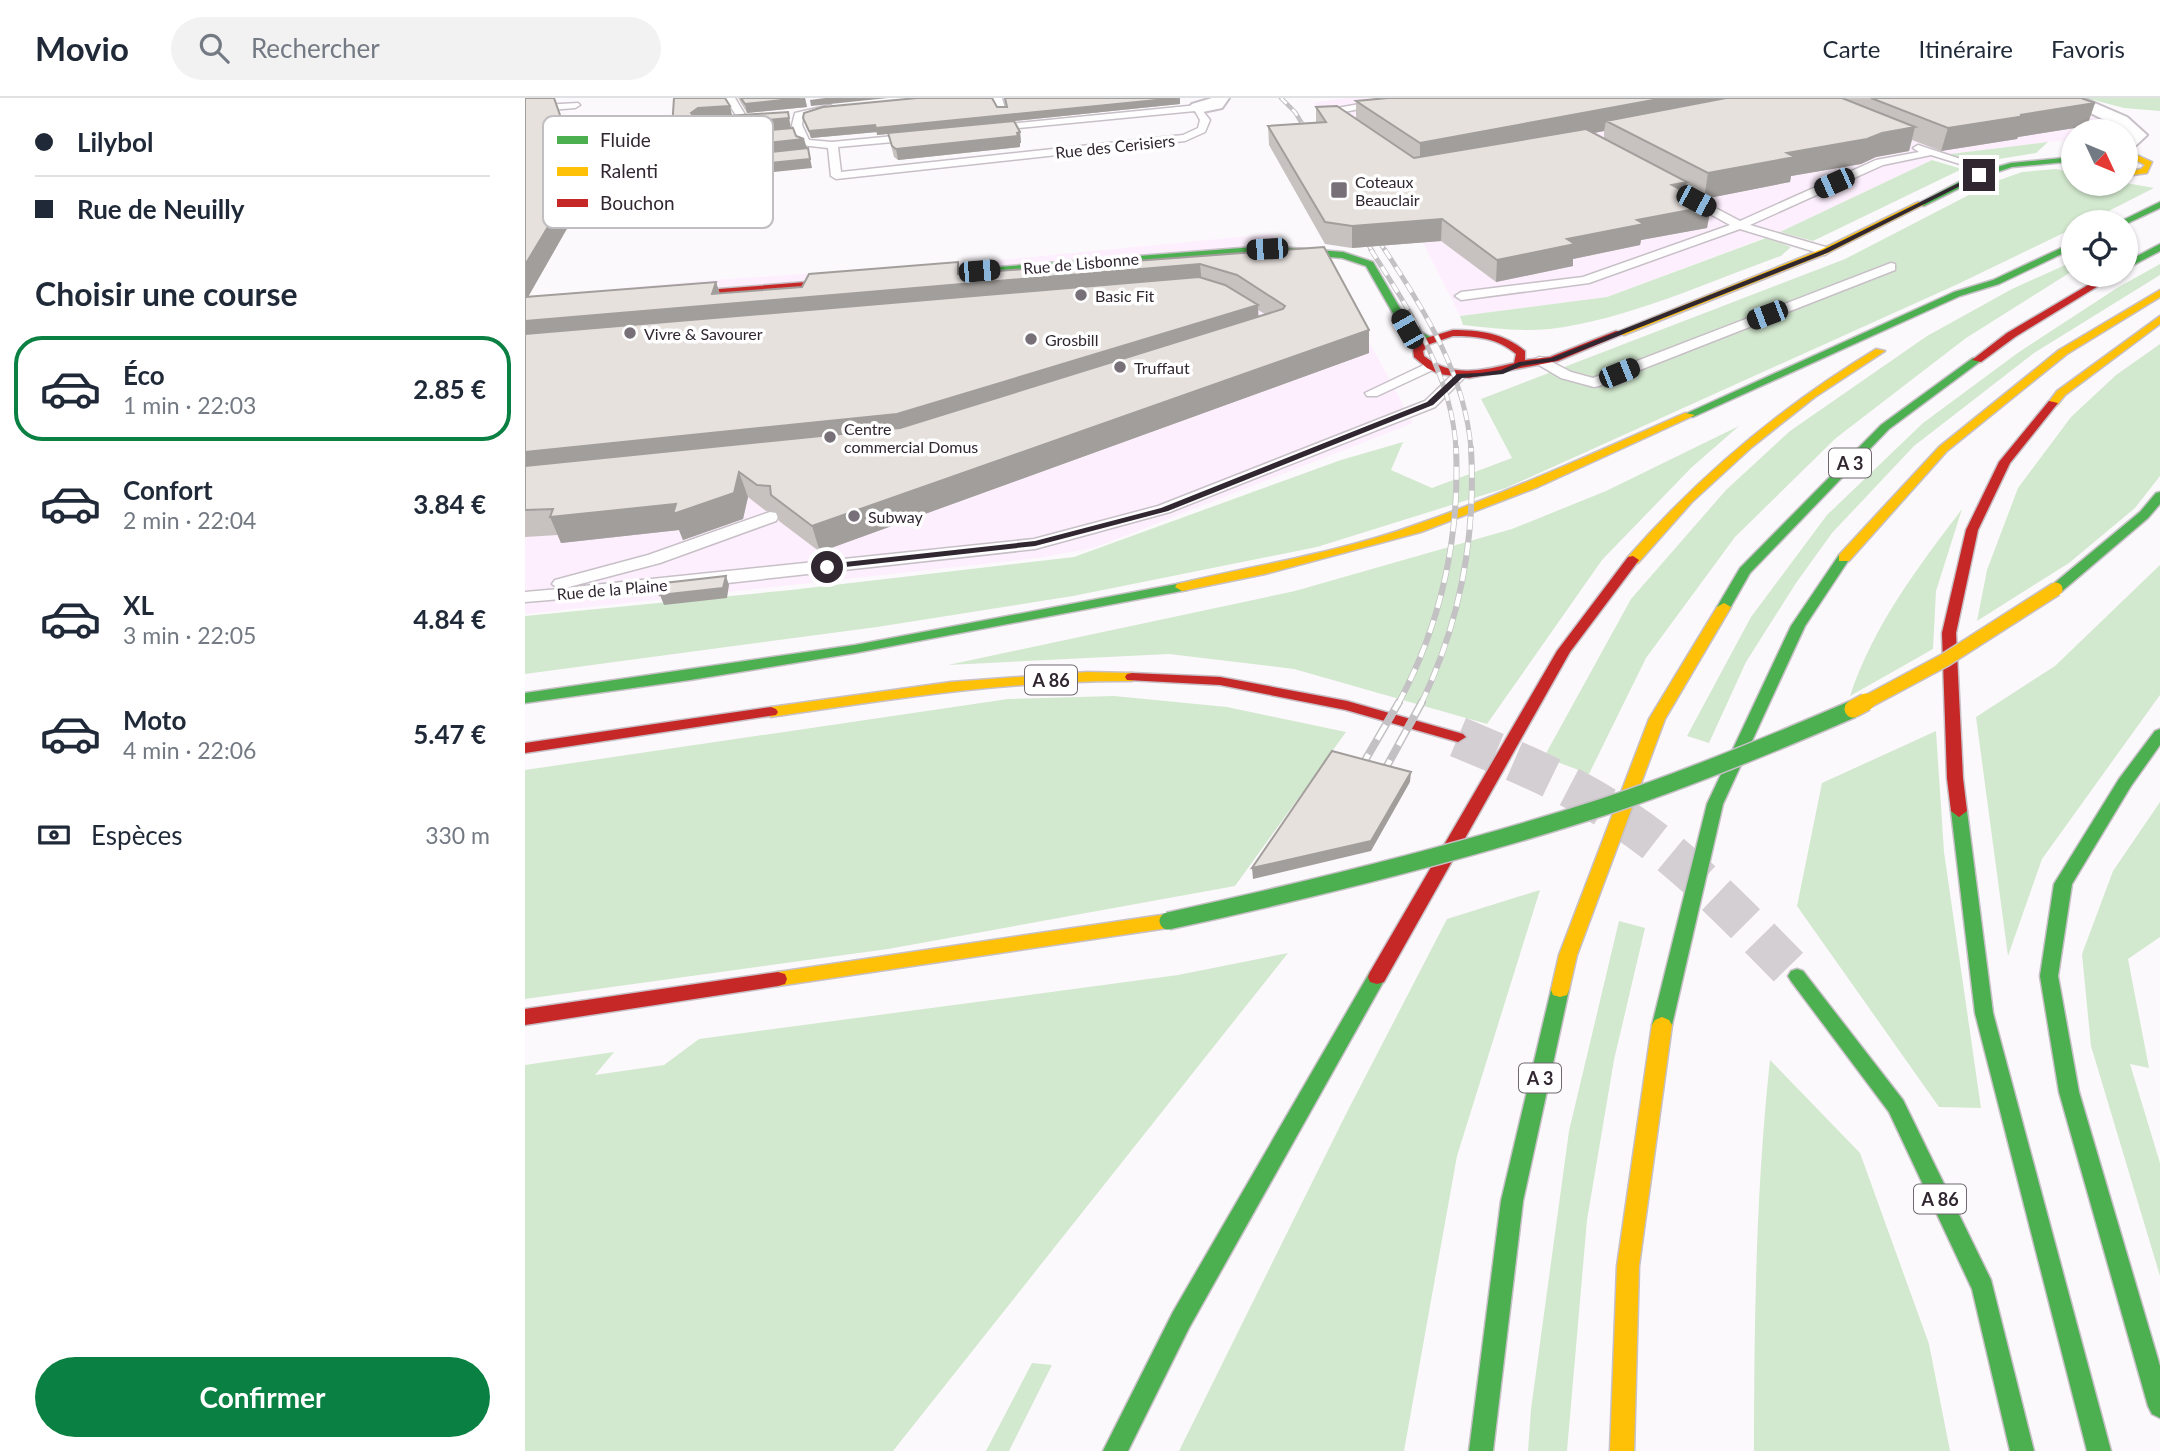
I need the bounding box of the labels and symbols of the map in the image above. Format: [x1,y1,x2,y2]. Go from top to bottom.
legend [543,116,773,228]
north arrow [2061,119,2139,196]
text: Fluide [600,128,651,151]
street label: Rue des Cerisiers [1054,130,1176,162]
text: Ralenti [600,159,658,182]
route end [1963,159,1995,191]
car [1811,165,1858,201]
place label: Coteaux Beauclair [1355,172,1420,209]
marker: Coteaux Beauclair [1329,180,1349,200]
car [1673,182,1720,220]
text: Bouchon [600,191,675,214]
car [1246,237,1289,261]
street label: Rue de Lisbonne [1022,248,1140,278]
car [958,259,1001,283]
place label: Basic Fit [1095,286,1155,305]
marker: Basic Fit [1073,287,1089,303]
car [1744,298,1791,332]
car [1388,306,1427,352]
place label: Vivre & Savourer [644,324,763,343]
marker: Vivre & Savourer [622,325,638,341]
place label: Grosbill [1045,330,1098,349]
marker: Grosbill [1023,331,1039,347]
car [1596,355,1643,391]
place label: Truffaut [1134,358,1190,377]
marker: Truffaut [1112,359,1128,375]
place label: Centre commercial Domus [844,419,978,456]
marker: Centre commercial Domus [822,429,838,445]
road number: A 3 [1829,449,1871,478]
place label: Subway [868,507,924,526]
marker: Subway [846,508,862,524]
route start [811,551,843,583]
street label: Rue de la Plaine [556,575,668,603]
road number: A 86 [1025,666,1077,694]
road number: A 3 [1519,1063,1561,1093]
road number: A 86 [1914,1184,1966,1214]

